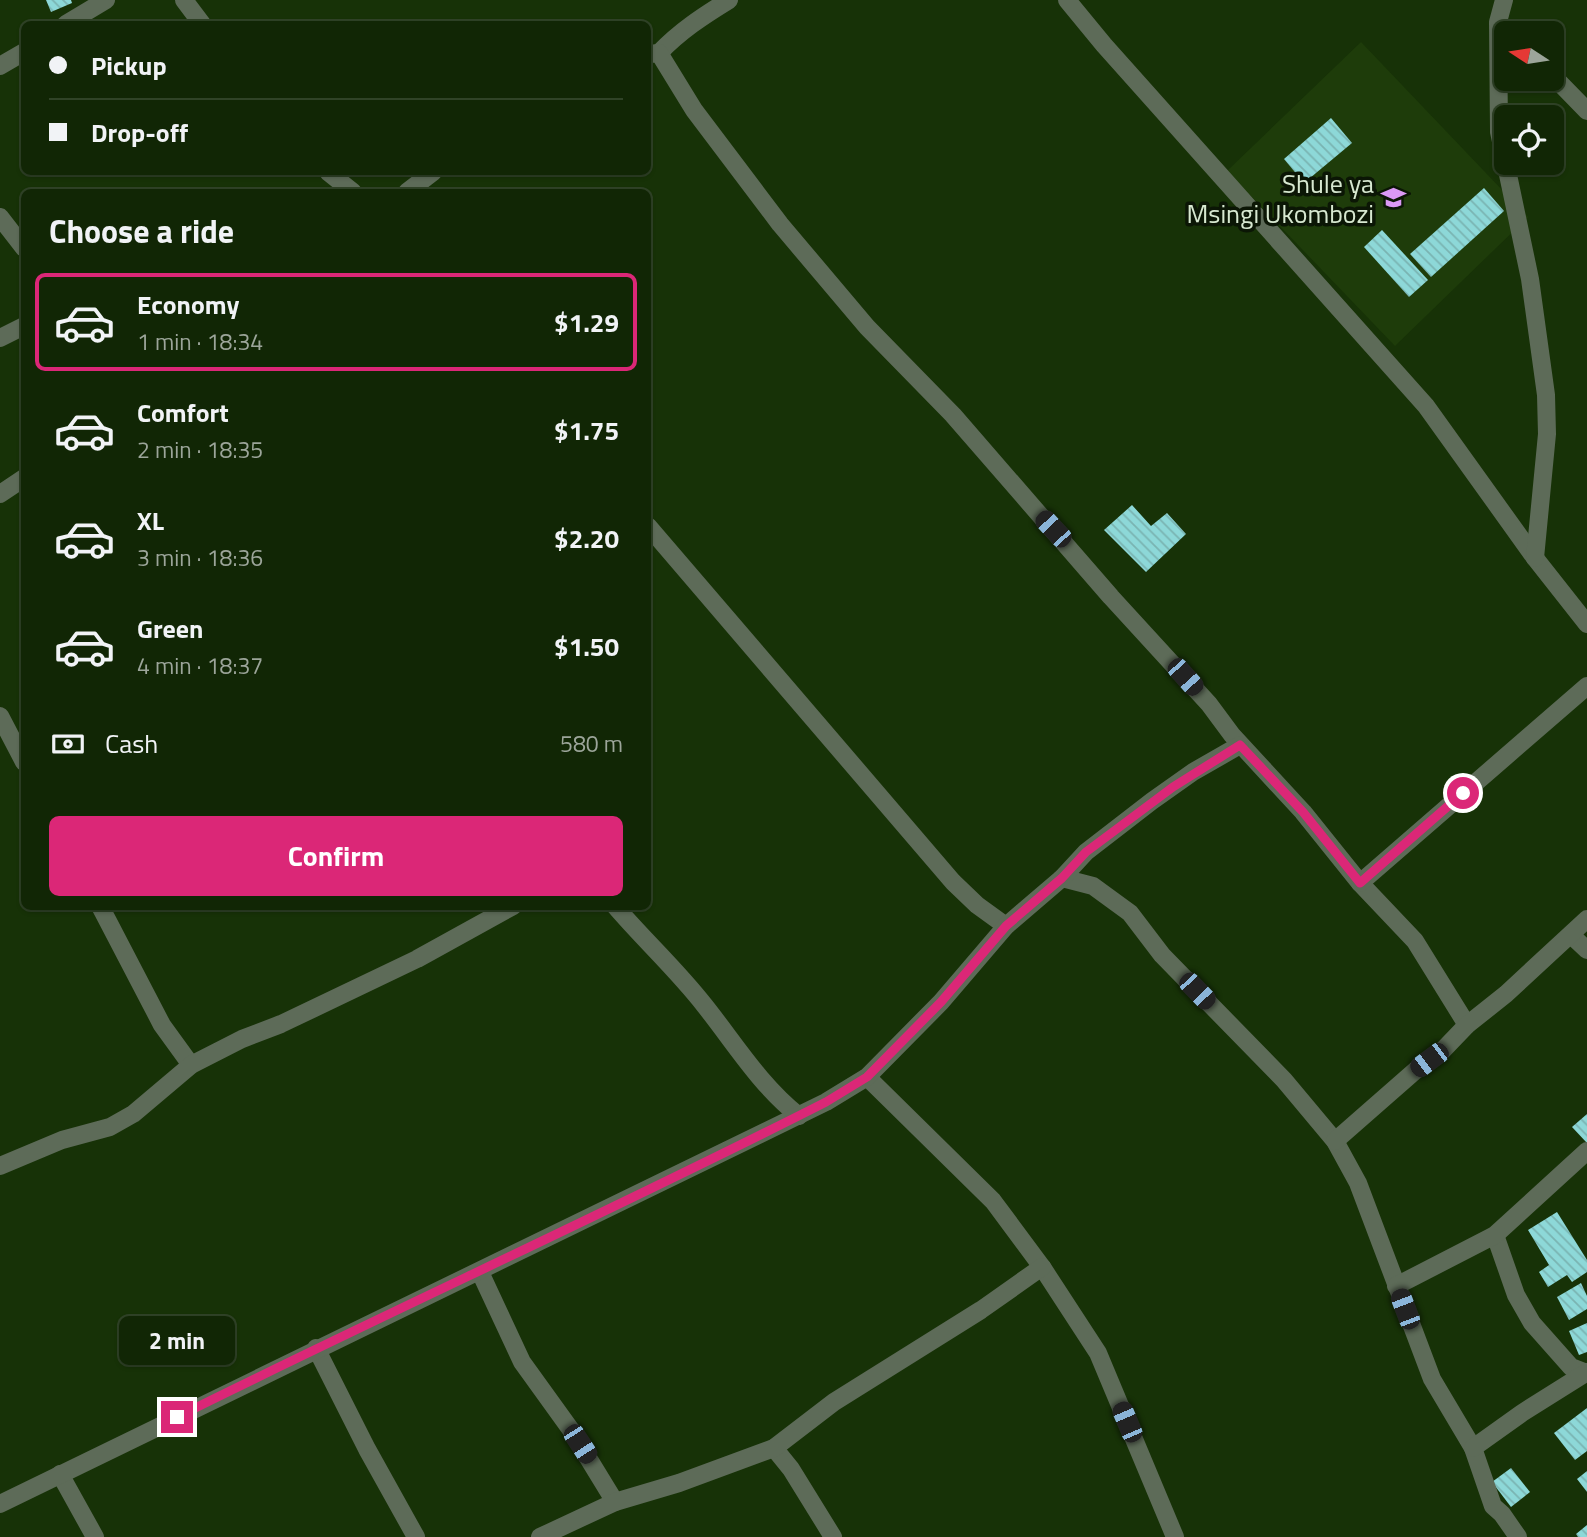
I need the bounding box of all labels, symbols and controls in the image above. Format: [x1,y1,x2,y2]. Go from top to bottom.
north arrow [1494,21,1564,91]
map controls [1494,21,1564,175]
text: Pickup [91,46,167,85]
button: locate [1494,105,1564,175]
text: Drop-off [91,113,188,152]
place label: Shule ya Msingi Ukombozi [1186,164,1374,233]
school or university icon: Shule ya Msingi Ukombozi [1380,184,1408,212]
text: Choose a ride [49,207,234,255]
text: Economy [137,285,239,324]
icon: car [53,291,116,354]
text: $1.29 [554,303,619,342]
text: 1 min · 18:34 [137,324,263,359]
text: Comfort [137,393,229,432]
icon: car [53,399,116,462]
text: $1.75 [554,411,619,450]
text: 2 min · 18:35 [137,432,263,467]
text: XL [137,501,164,540]
car [1031,506,1076,552]
icon: car [53,507,116,570]
text: $2.20 [554,519,619,558]
text: 3 min · 18:36 [137,540,263,575]
text: Green [137,609,203,648]
icon: car [53,615,116,678]
text: $1.50 [554,627,619,666]
text: 4 min · 18:37 [137,648,263,683]
car [1164,654,1207,700]
text: Cash [105,724,158,763]
icon: cash [49,725,87,763]
text: 580 m [560,726,623,761]
route start [1447,777,1479,809]
button: Confirm [49,816,623,896]
car [1175,969,1220,1013]
car [1406,1039,1453,1081]
car [1388,1286,1423,1332]
callout: 2 min [119,1316,235,1364]
text: 2 min [149,1323,205,1358]
car [1110,1399,1145,1445]
route end [161,1401,193,1433]
car [560,1421,601,1467]

